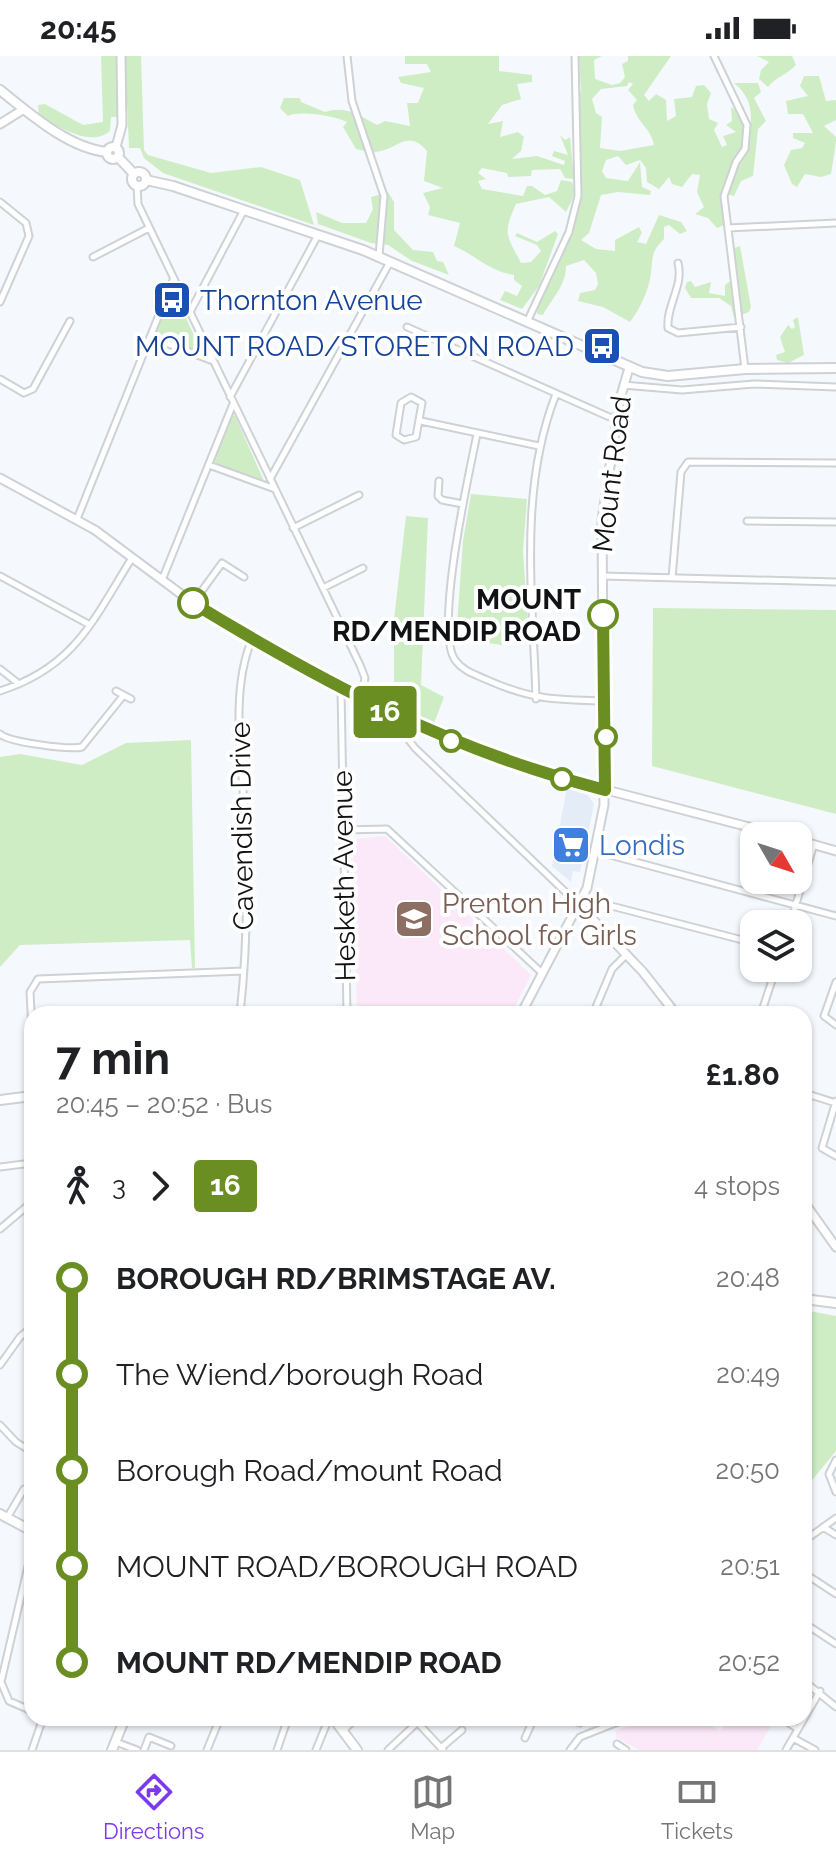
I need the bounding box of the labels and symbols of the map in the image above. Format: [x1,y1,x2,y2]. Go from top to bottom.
bus stop icon: Thornton Avenue [151,279,193,321]
place label: Thornton Avenue [200,284,423,317]
bus stop icon: MOUNT ROAD/STORETON ROAD [581,325,623,367]
place label: MOUNT ROAD/STORETON ROAD [135,330,574,363]
street label: Mount Road [586,394,638,554]
place label: MOUNT RD/MENDIP ROAD [332,583,581,648]
unlabelled marker [178,588,208,618]
marker: MOUNT RD/MENDIP ROAD [588,600,618,630]
line badge: 16 [349,686,421,738]
street label: Cavendish Drive [224,721,260,931]
unlabelled marker [595,726,617,748]
unlabelled marker [440,730,462,752]
unlabelled marker [551,768,573,790]
street label: Hesketh Avenue [326,770,362,982]
north arrow [740,822,812,894]
supermarket icon: Londis [550,824,592,866]
place label: Londis [599,829,685,862]
place label: Prenton High School for Girls [442,887,637,952]
school or university icon: Prenton High School for Girls [393,898,435,940]

